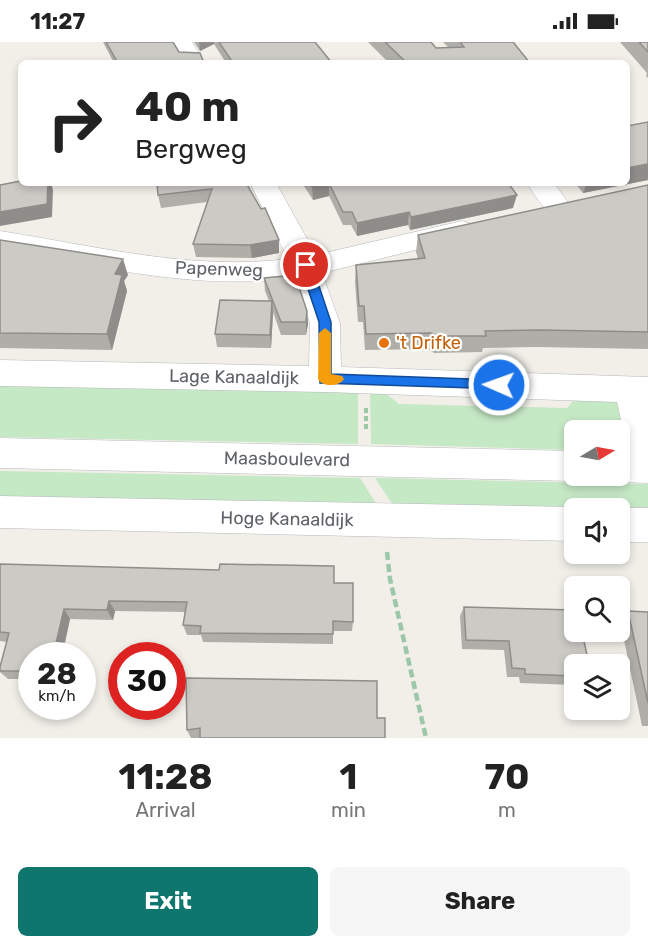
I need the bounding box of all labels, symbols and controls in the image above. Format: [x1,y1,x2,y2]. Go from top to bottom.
text: 11:27 [30,8,85,35]
text: 40 m [135,82,240,132]
icon: right [36,84,114,162]
text: Bergweg [135,133,247,165]
pin [280,239,331,290]
icon: arrive [289,248,322,281]
street label: Papenweg [175,256,263,282]
place label: 't Drifke [396,332,461,354]
marker: 't Drifke [377,336,391,350]
position arrow [467,353,531,417]
street label: Lage Kanaaldijk [169,365,300,389]
north arrow [564,420,630,486]
map controls [564,420,630,720]
street label: Maasboulevard [224,447,350,471]
button: sound [564,498,630,564]
street label: Hoge Kanaaldijk [220,507,354,531]
button: search [564,576,630,642]
speed limit sign: 30 [108,642,186,720]
button: layers [564,654,630,720]
text: 28 [37,656,77,692]
text: km/h [38,687,76,705]
text: 11:28 [119,755,213,798]
text: 1 [340,755,357,798]
text: 70 [484,755,529,798]
text: Arrival [136,798,196,822]
text: min [331,798,366,822]
text: m [498,798,516,822]
button: Exit [18,867,318,936]
button: Share [330,867,630,936]

